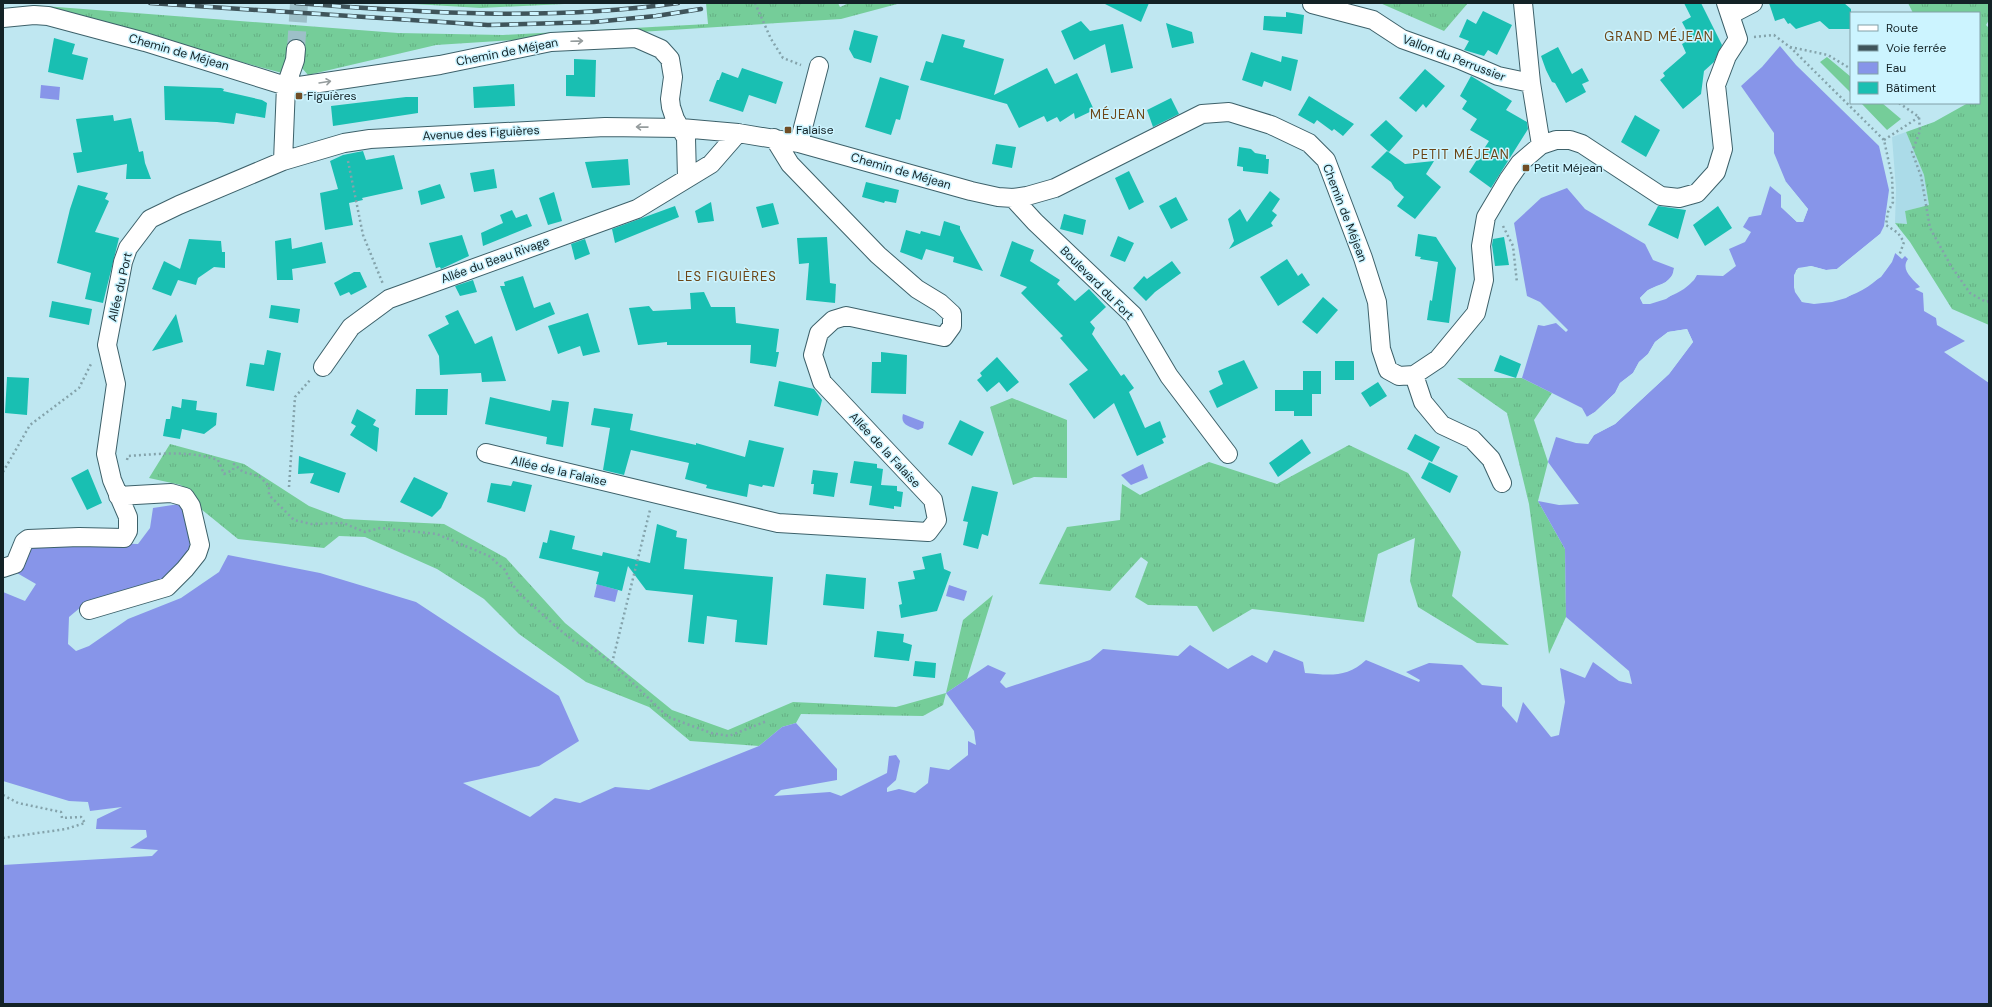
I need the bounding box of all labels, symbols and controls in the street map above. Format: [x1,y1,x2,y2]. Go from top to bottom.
legend [1850,12,1980,104]
text: Route [1886,20,1918,36]
district label: GRAND MÉJEAN [1604,27,1714,45]
street label: Chemin de Méjean [127,30,231,74]
street label: Vallon du Perrussier [1400,31,1508,85]
street label: Chemin de Méjean [455,34,559,70]
one-way arrow [570,37,583,44]
text: Voie ferrée [1886,40,1946,56]
text: Eau [1886,60,1906,76]
one-way arrow [318,78,331,86]
text: Bâtiment [1886,80,1937,96]
place label: Figuières [307,88,357,104]
marker: Figuières [294,91,304,101]
district label: MÉJEAN [1090,105,1146,123]
street label: Avenue des Figuières [422,122,540,144]
place label: Falaise [796,122,834,138]
one-way arrow [636,123,649,131]
marker: Falaise [783,125,793,135]
district label: PETIT MÉJEAN [1412,145,1510,163]
street label: Chemin de Méjean [849,149,953,193]
place label: Petit Méjean [1534,160,1603,176]
street label: Chemin de Méjean [1319,162,1371,264]
marker: Petit Méjean [1521,163,1531,173]
street label: Allée du Beau Rivage [439,233,552,287]
street label: Boulevard du Fort [1057,243,1138,324]
street label: Allée du Port [104,251,136,323]
district label: LES FIGUIÈRES [677,267,777,285]
street label: Allée de la Falaise [846,409,924,491]
street label: Allée de la Falaise [510,452,608,490]

